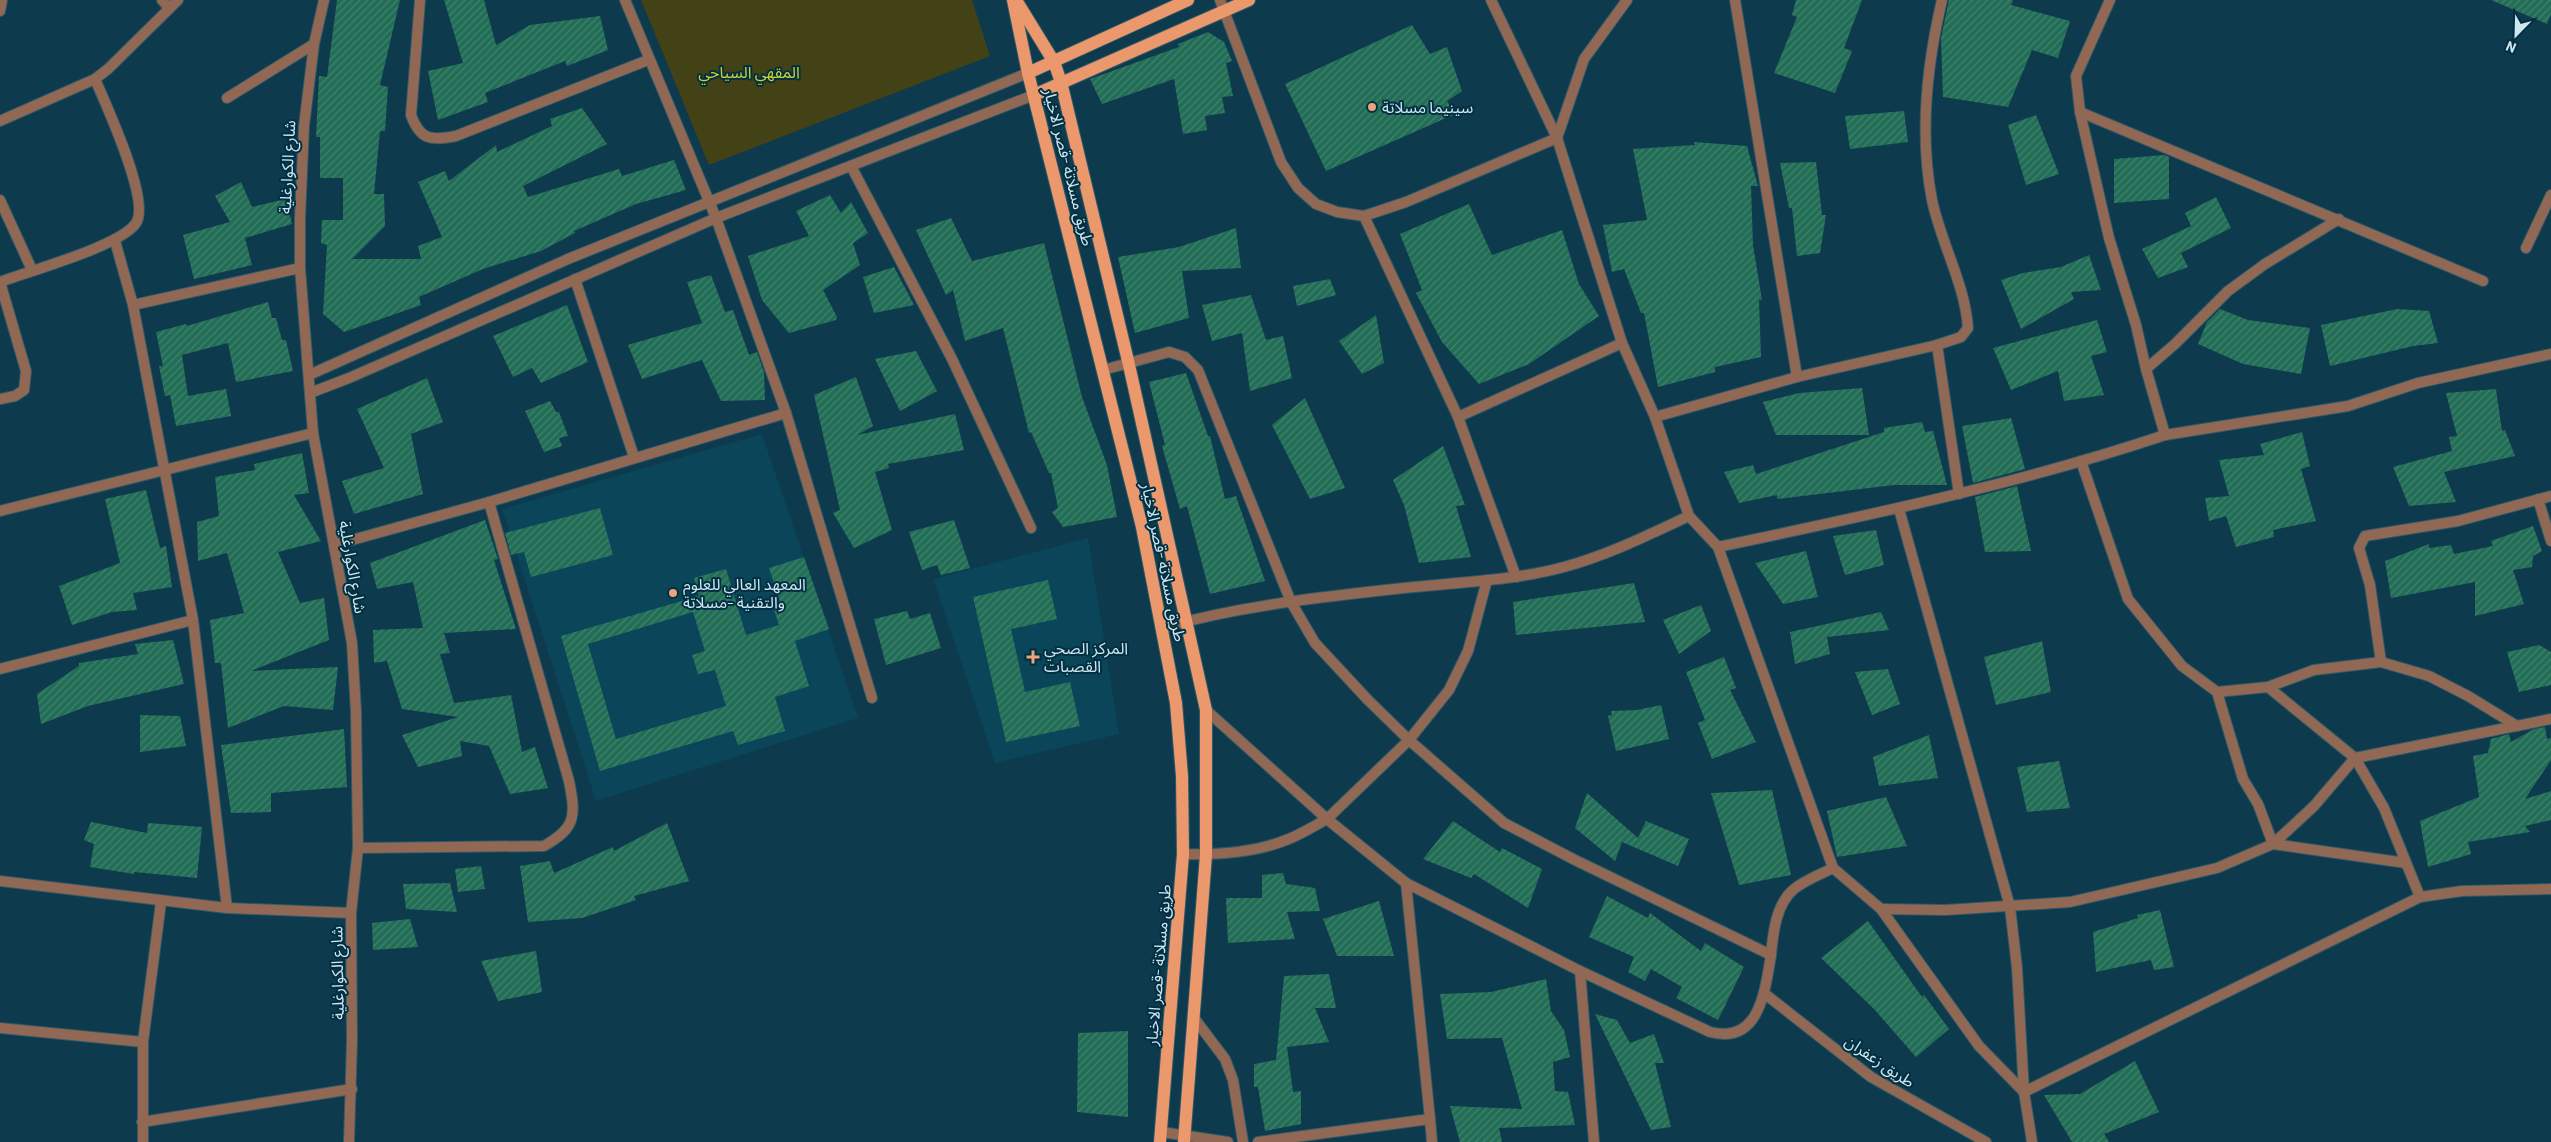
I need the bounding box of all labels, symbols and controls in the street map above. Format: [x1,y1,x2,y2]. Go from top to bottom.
north arrow [2491,10,2541,60]
text: N [2503,38,2518,57]
park label: المقهي السياحي [698,62,800,85]
street label: طريق مسلاتة -قصر الاخيار [1038,85,1098,248]
place label: سينيما مسلاتة [1382,97,1473,116]
marker: سينيما مسلاتة [1366,101,1378,113]
street label: شارع الكوارغلية [275,120,302,215]
street label: طريق مسلاتة -قصر الاخيار [1136,480,1191,644]
street label: شارع الكوارغلية [332,519,371,615]
place label: المعهد العالي للعلوم والتقنية -مسلاتة [683,574,806,612]
marker: المعهد العالي للعلوم والتقنية -مسلاتة [667,587,679,599]
place label: المركز الصحي القصبات [1044,638,1128,675]
marker: المركز الصحي القصبات [1026,650,1040,664]
street label: طريق مسلاتة -قصر الاخيار [1141,883,1176,1048]
street label: شارع الكوارغلية [326,926,351,1020]
street label: طريق زعفران [1841,1030,1919,1093]

